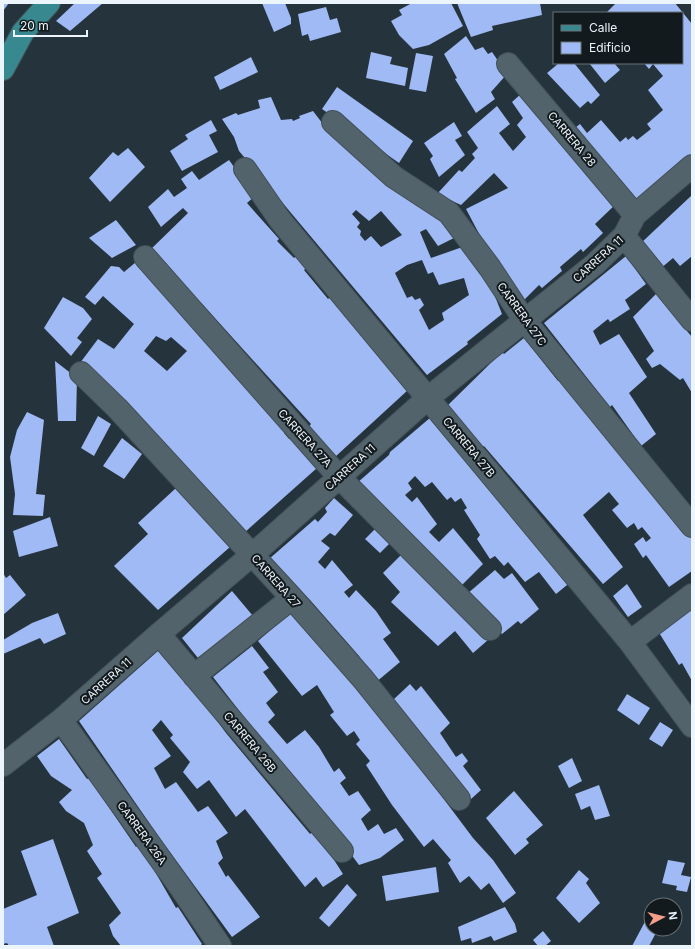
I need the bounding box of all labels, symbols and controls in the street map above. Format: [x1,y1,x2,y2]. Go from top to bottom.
scale bar [14,12,87,38]
legend [553,12,683,64]
text: 20 m [20,18,49,33]
text: Calle [589,20,617,35]
text: Edificio [589,40,631,55]
street label: CARRERA 28 [545,109,599,169]
street label: CARRERA 11 [570,233,626,285]
street label: CARRERA 27C [494,280,550,348]
street label: CARRERA 27A [275,406,335,470]
street label: CARRERA 27B [440,414,498,480]
street label: CARRERA 11 [322,441,378,493]
street label: CARRERA 27 [248,551,304,611]
street label: CARRERA 11 [78,655,134,707]
street label: CARRERA 26B [221,709,279,775]
street label: CARRERA 26A [114,799,170,868]
north arrow [643,897,683,937]
text: N [665,911,680,921]

